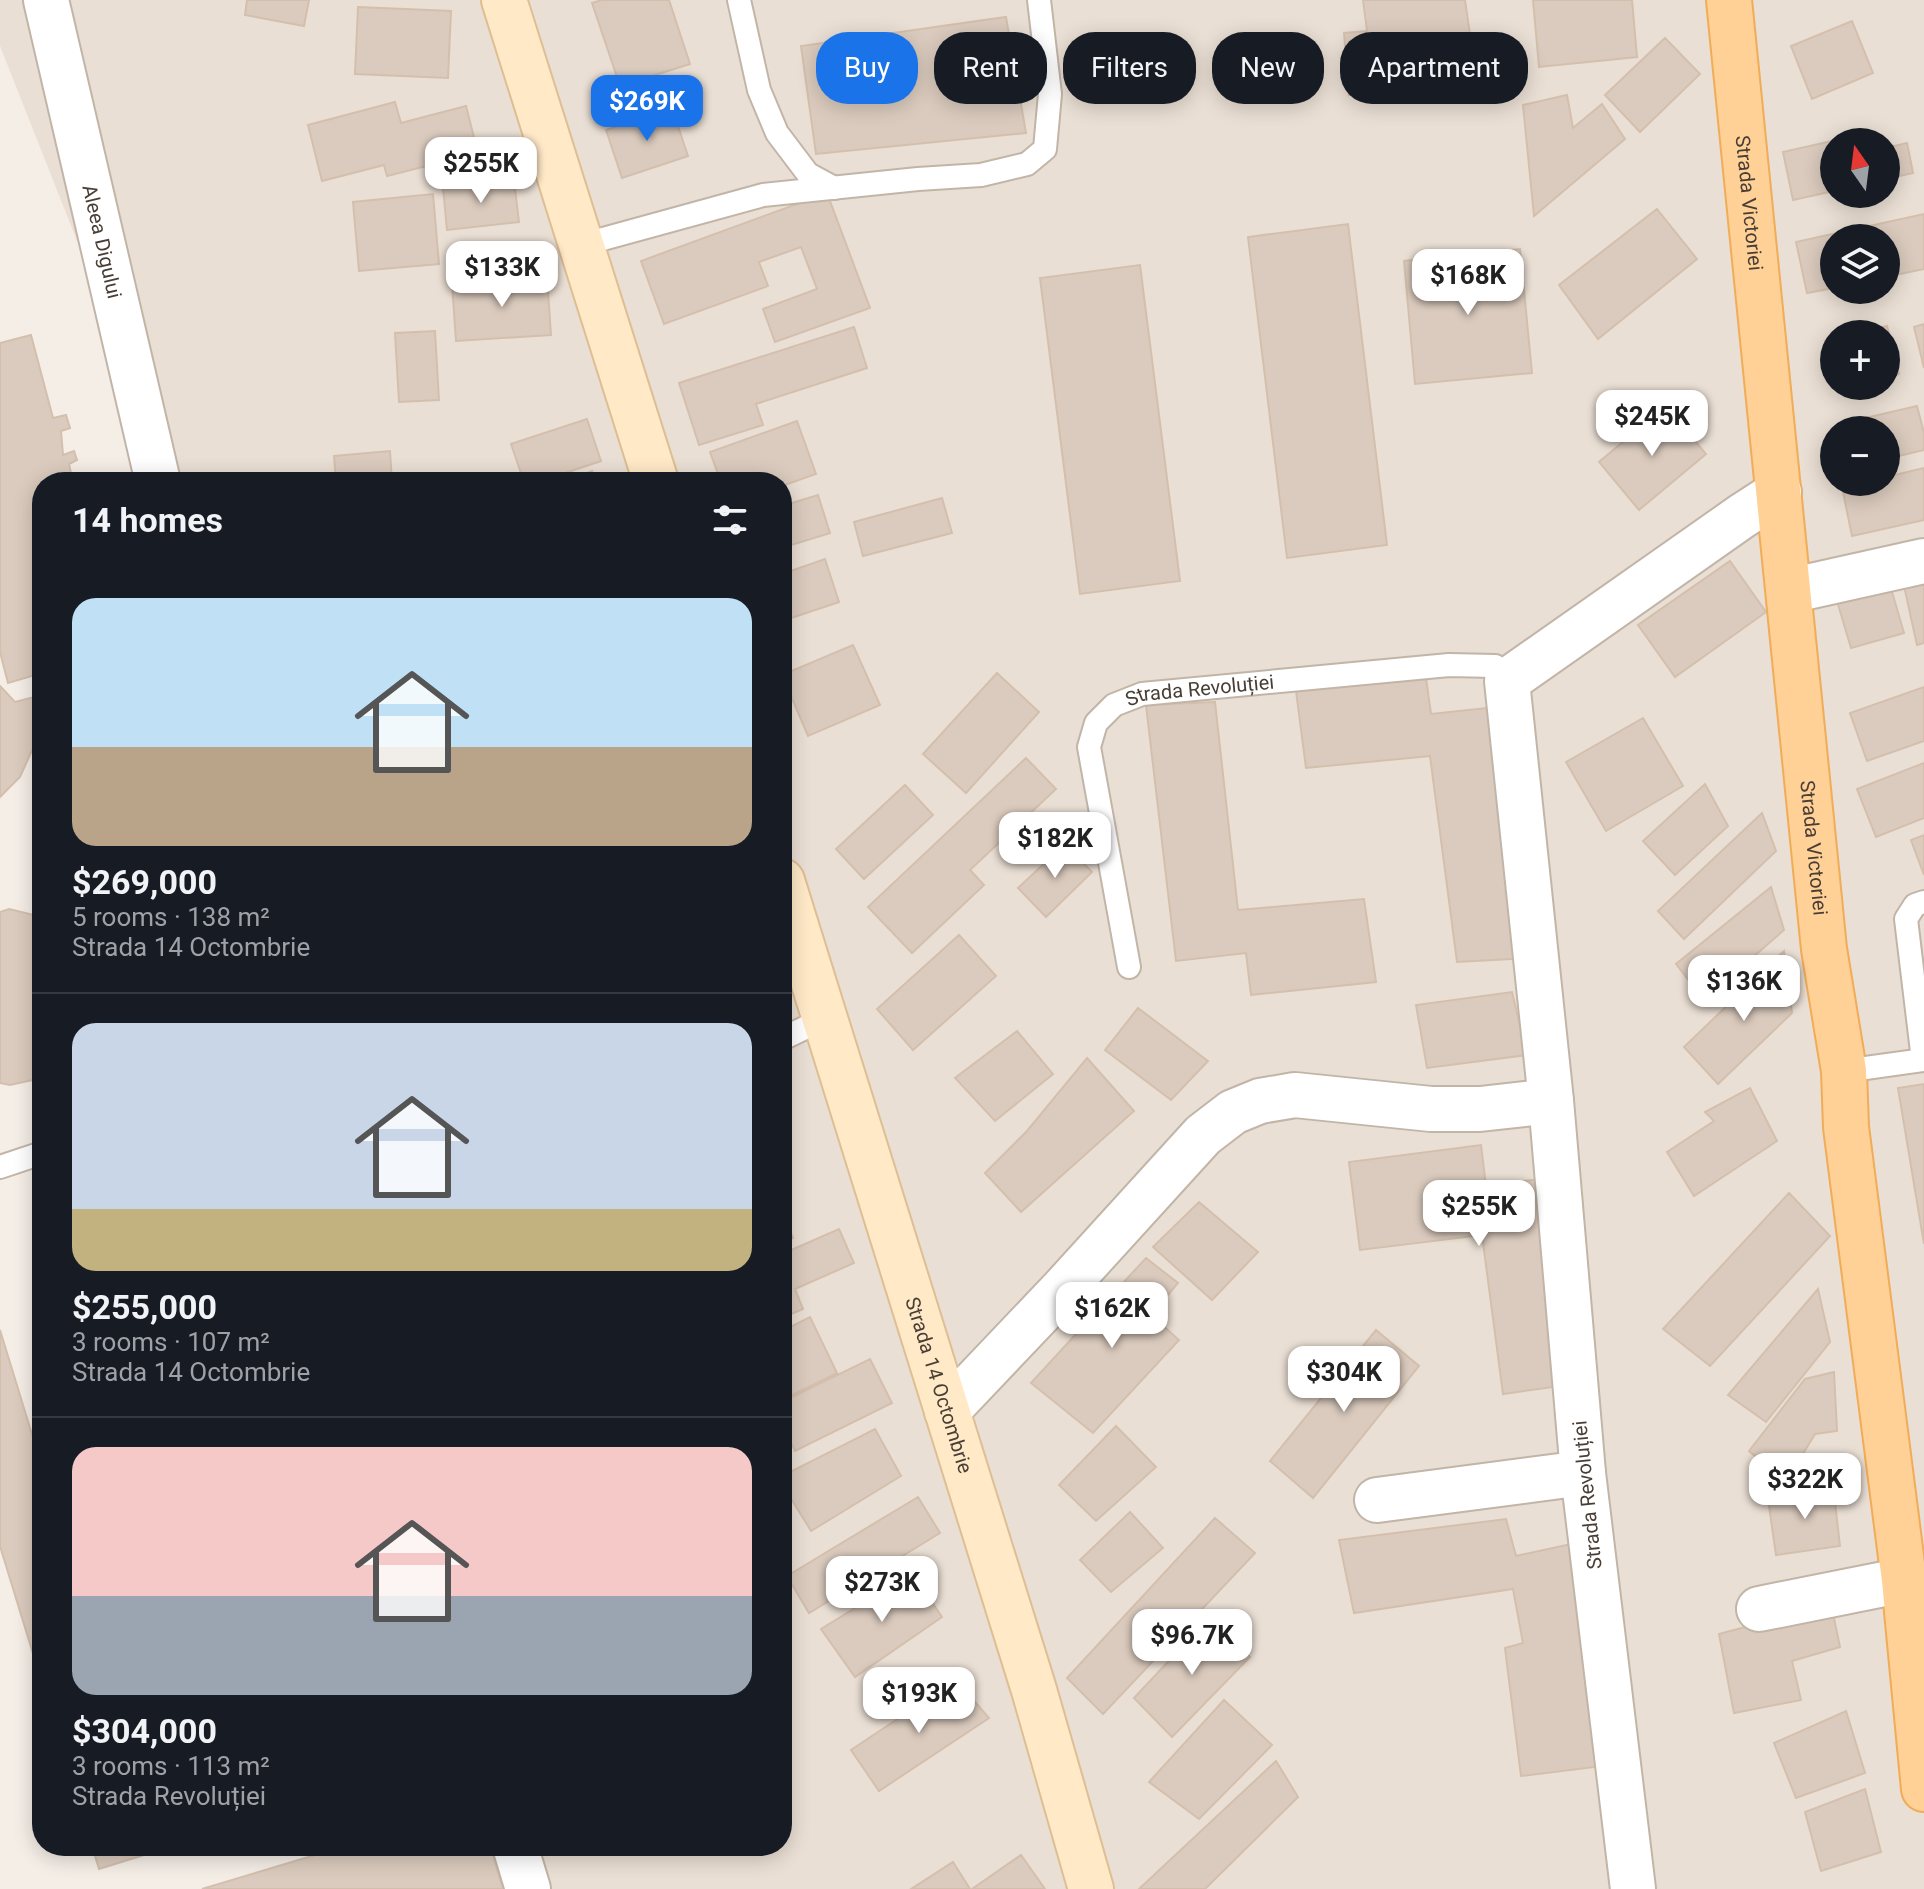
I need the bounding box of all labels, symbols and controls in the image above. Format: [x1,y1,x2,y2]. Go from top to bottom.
chip: Buy [816,32,918,104]
chip: Rent [934,32,1047,104]
chip: Filters [1063,32,1196,104]
chip: New [1212,32,1324,104]
chip: Apartment [1340,32,1528,104]
pin: $269K [591,75,703,143]
text: $269K [609,86,685,116]
north arrow [1820,128,1900,208]
map controls [1820,128,1900,496]
street label: Strada Victoriei [1731,134,1768,272]
pin: $255K [425,137,537,205]
text: $255K [443,148,519,178]
street label: Aleea Digului [77,182,127,301]
button: layers [1820,224,1900,304]
pin: $133K [446,241,558,309]
pin: $168K [1412,249,1524,317]
text: $133K [464,252,540,282]
text: $168K [1430,260,1506,290]
button: + [1820,320,1900,400]
pin: $245K [1596,390,1708,458]
text: $245K [1614,401,1690,431]
button: − [1820,416,1900,496]
icon: filters [708,498,752,542]
text: 14 homes [72,500,223,540]
icon: home [340,650,484,794]
street label: Strada Revoluției [1122,670,1275,711]
street label: Strada Victoriei [1795,779,1833,917]
pin: $182K [999,812,1111,880]
text: $182K [1017,823,1093,853]
text: $269,000 [72,862,217,902]
text: 5 rooms · 138 m² [72,902,270,932]
text: Strada 14 Octombrie [72,932,310,962]
pin: $136K [1688,955,1800,1023]
text: $136K [1706,966,1782,996]
icon: home [340,1075,484,1219]
pin: $255K [1423,1180,1535,1248]
text: $255K [1441,1191,1517,1221]
pin: $162K [1056,1282,1168,1350]
text: $255,000 [72,1287,217,1327]
text: $162K [1074,1293,1150,1323]
street label: Strada 14 Octombrie [900,1294,978,1476]
text: 3 rooms · 107 m² [72,1327,270,1357]
pin: $304K [1288,1346,1400,1414]
text: Strada 14 Octombrie [72,1357,310,1387]
text: $304K [1306,1357,1382,1387]
street label: Strada Revoluției [1567,1419,1608,1571]
pin: $322K [1749,1453,1861,1521]
text: $322K [1767,1464,1843,1494]
icon: home [340,1499,484,1643]
pin: $273K [826,1556,938,1624]
text: $273K [844,1567,920,1597]
pin: $96.7K [1127,1609,1257,1677]
text: $96.7K [1150,1620,1234,1650]
pin: $193K [863,1667,975,1735]
text: $193K [881,1678,957,1708]
text: $304,000 [72,1711,217,1751]
text: 3 rooms · 113 m² [72,1751,270,1781]
text: Strada Revoluției [72,1781,266,1811]

